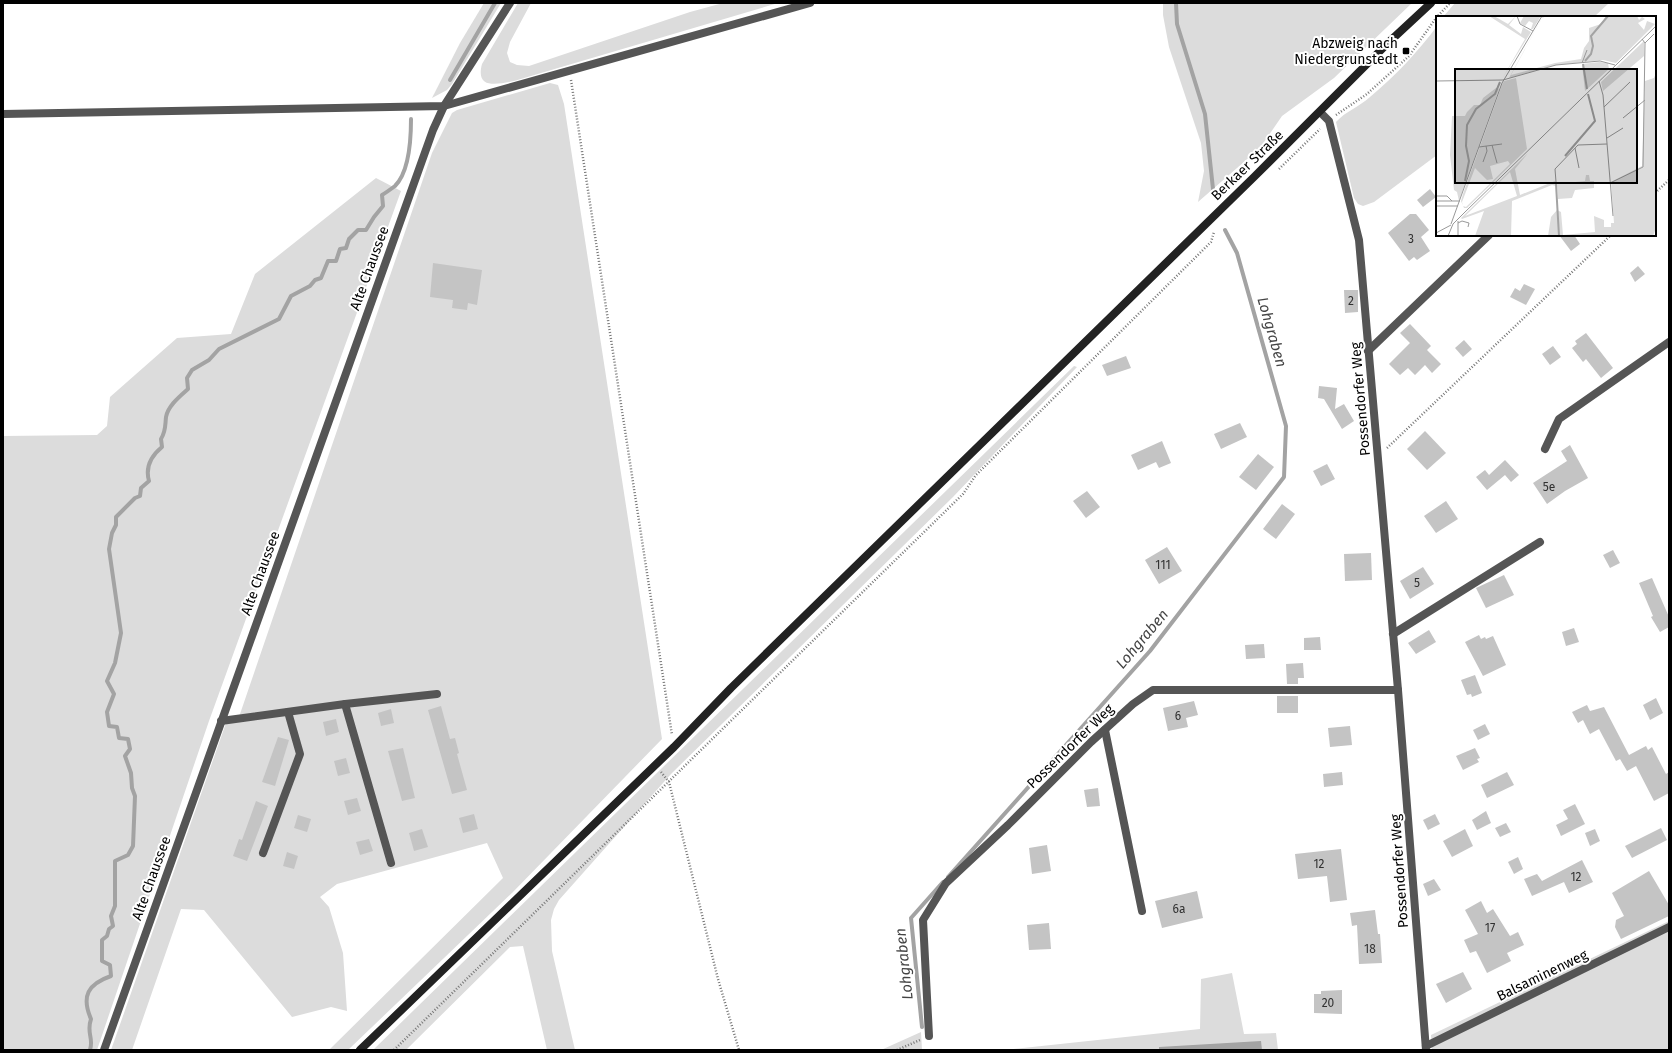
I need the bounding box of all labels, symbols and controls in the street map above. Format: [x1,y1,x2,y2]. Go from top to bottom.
inset map [1436,16,1656,236]
place label: Abzweig nach Niedergrunstedt [1294,35,1399,68]
marker: Abzweig nach Niedergrunstedt [1401,46,1411,56]
street label: Berkaer Straße [1208,127,1287,204]
street label: Alte Chaussee [346,224,393,313]
house number: 3 [1408,232,1414,246]
house number: 2 [1348,294,1354,308]
water label: Lohgraben [1253,295,1291,369]
street label: Possendorfer Weg [1347,341,1374,457]
house number: 5e [1543,480,1555,494]
street label: Alte Chaussee [237,529,284,618]
house number: 111 [1155,558,1171,572]
house number: 5 [1414,576,1420,590]
water label: Lohgraben [1112,606,1172,672]
street label: Possendorfer Weg [1023,700,1118,792]
house number: 6 [1175,709,1181,723]
street label: Possendorfer Weg [1387,813,1412,929]
street label: Alte Chaussee [128,834,175,923]
house number: 12 [1313,857,1325,871]
house number: 12 [1570,870,1582,884]
house number: 6a [1173,902,1185,916]
house number: 17 [1485,921,1495,935]
water label: Lohgraben [891,927,917,1001]
house number: 18 [1364,942,1376,956]
street label: Balsaminenweg [1494,946,1591,1005]
house number: 20 [1322,996,1335,1010]

